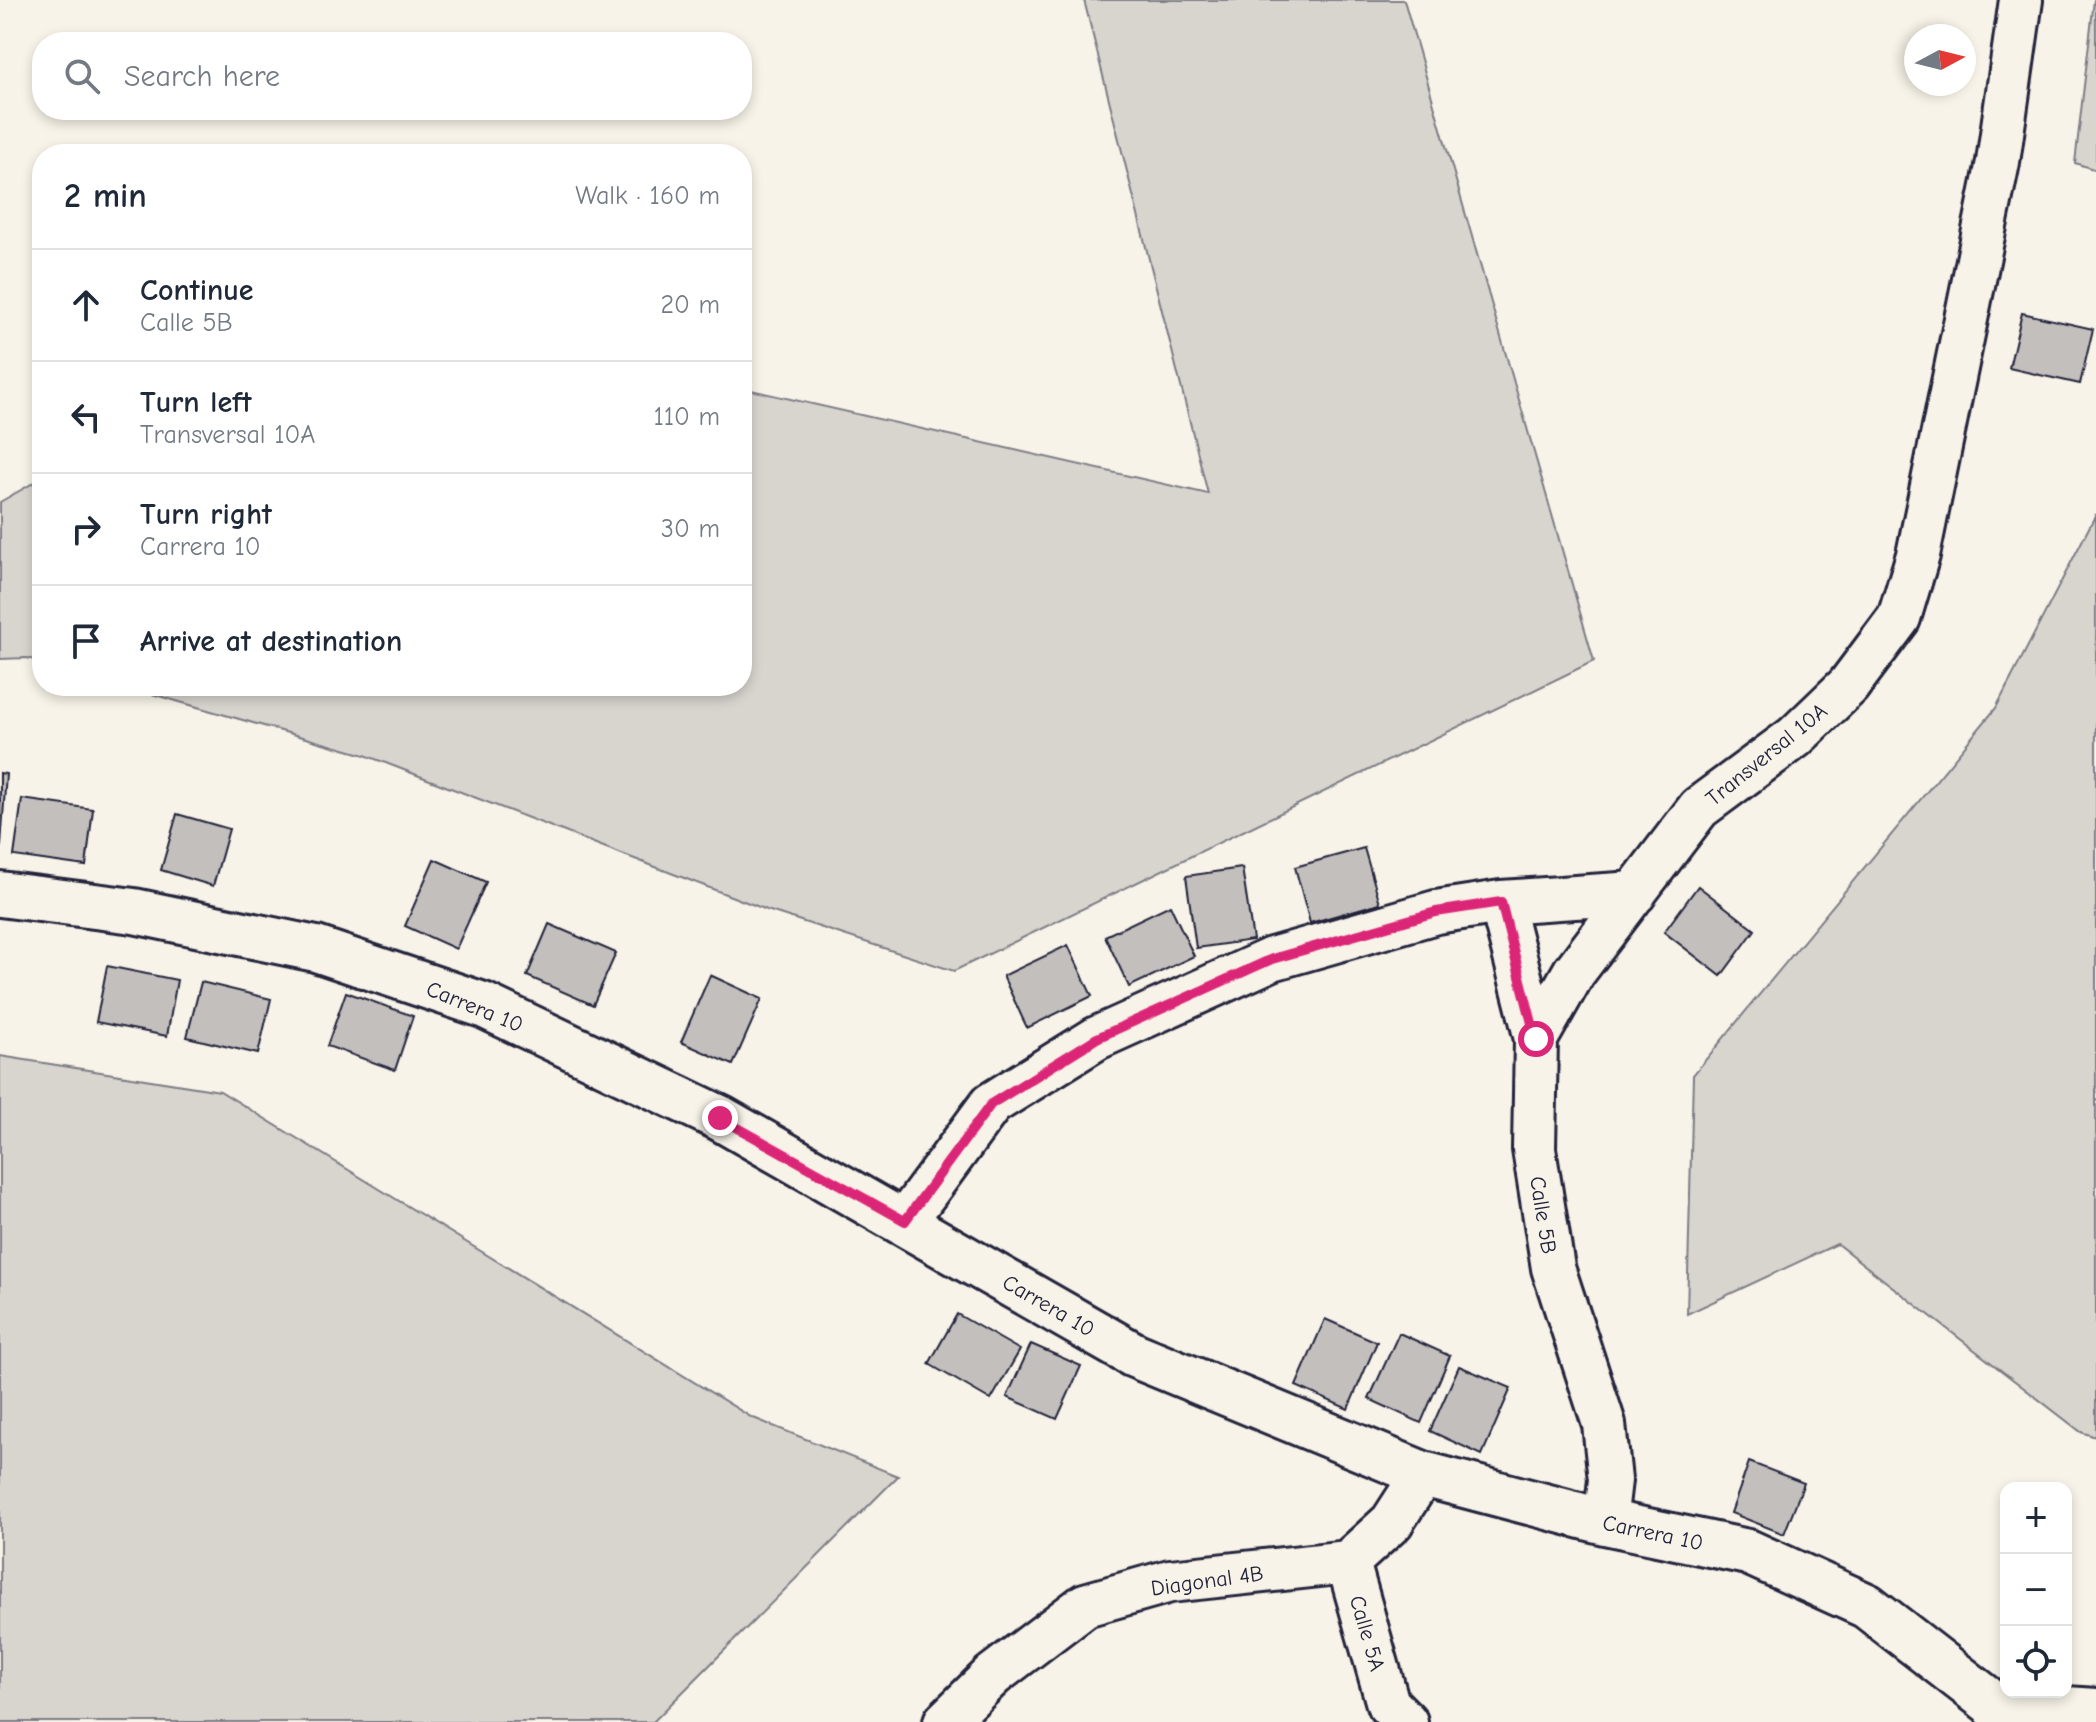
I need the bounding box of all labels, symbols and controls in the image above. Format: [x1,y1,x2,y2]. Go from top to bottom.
north arrow [1904,24,1976,96]
search box [32,32,752,120]
icon: search [60,54,104,98]
text: Search here [124,59,280,94]
text: 2 min [64,176,147,216]
text: Walk · 160 m [575,181,720,211]
text: Continue [140,273,254,308]
icon: ahead [64,283,108,327]
text: 20 m [660,290,720,320]
text: Calle 5B [140,308,233,338]
text: Turn left [140,385,252,420]
icon: left [64,395,108,439]
text: 110 m [653,402,720,432]
text: Transversal 10A [140,420,315,450]
text: Turn right [140,497,272,532]
icon: right [64,507,108,551]
text: 30 m [661,514,720,544]
text: Carrera 10 [140,532,261,562]
icon: arrive [64,619,108,663]
text: Arrive at destination [140,624,402,659]
street label: Transversal 10A [1701,698,1833,812]
street label: Carrera 10 [422,976,527,1038]
route start [1518,1021,1554,1057]
route end [702,1100,738,1136]
street label: Calle 5B [1524,1174,1562,1256]
street label: Carrera 10 [998,1269,1099,1343]
map controls [2000,1482,2072,1698]
button: + [2000,1482,2072,1554]
street label: Carrera 10 [1600,1510,1705,1556]
button: − [2000,1554,2072,1626]
street label: Diagonal 4B [1149,1560,1265,1602]
street label: Calle 5A [1344,1592,1390,1674]
button: locate [2000,1626,2072,1698]

